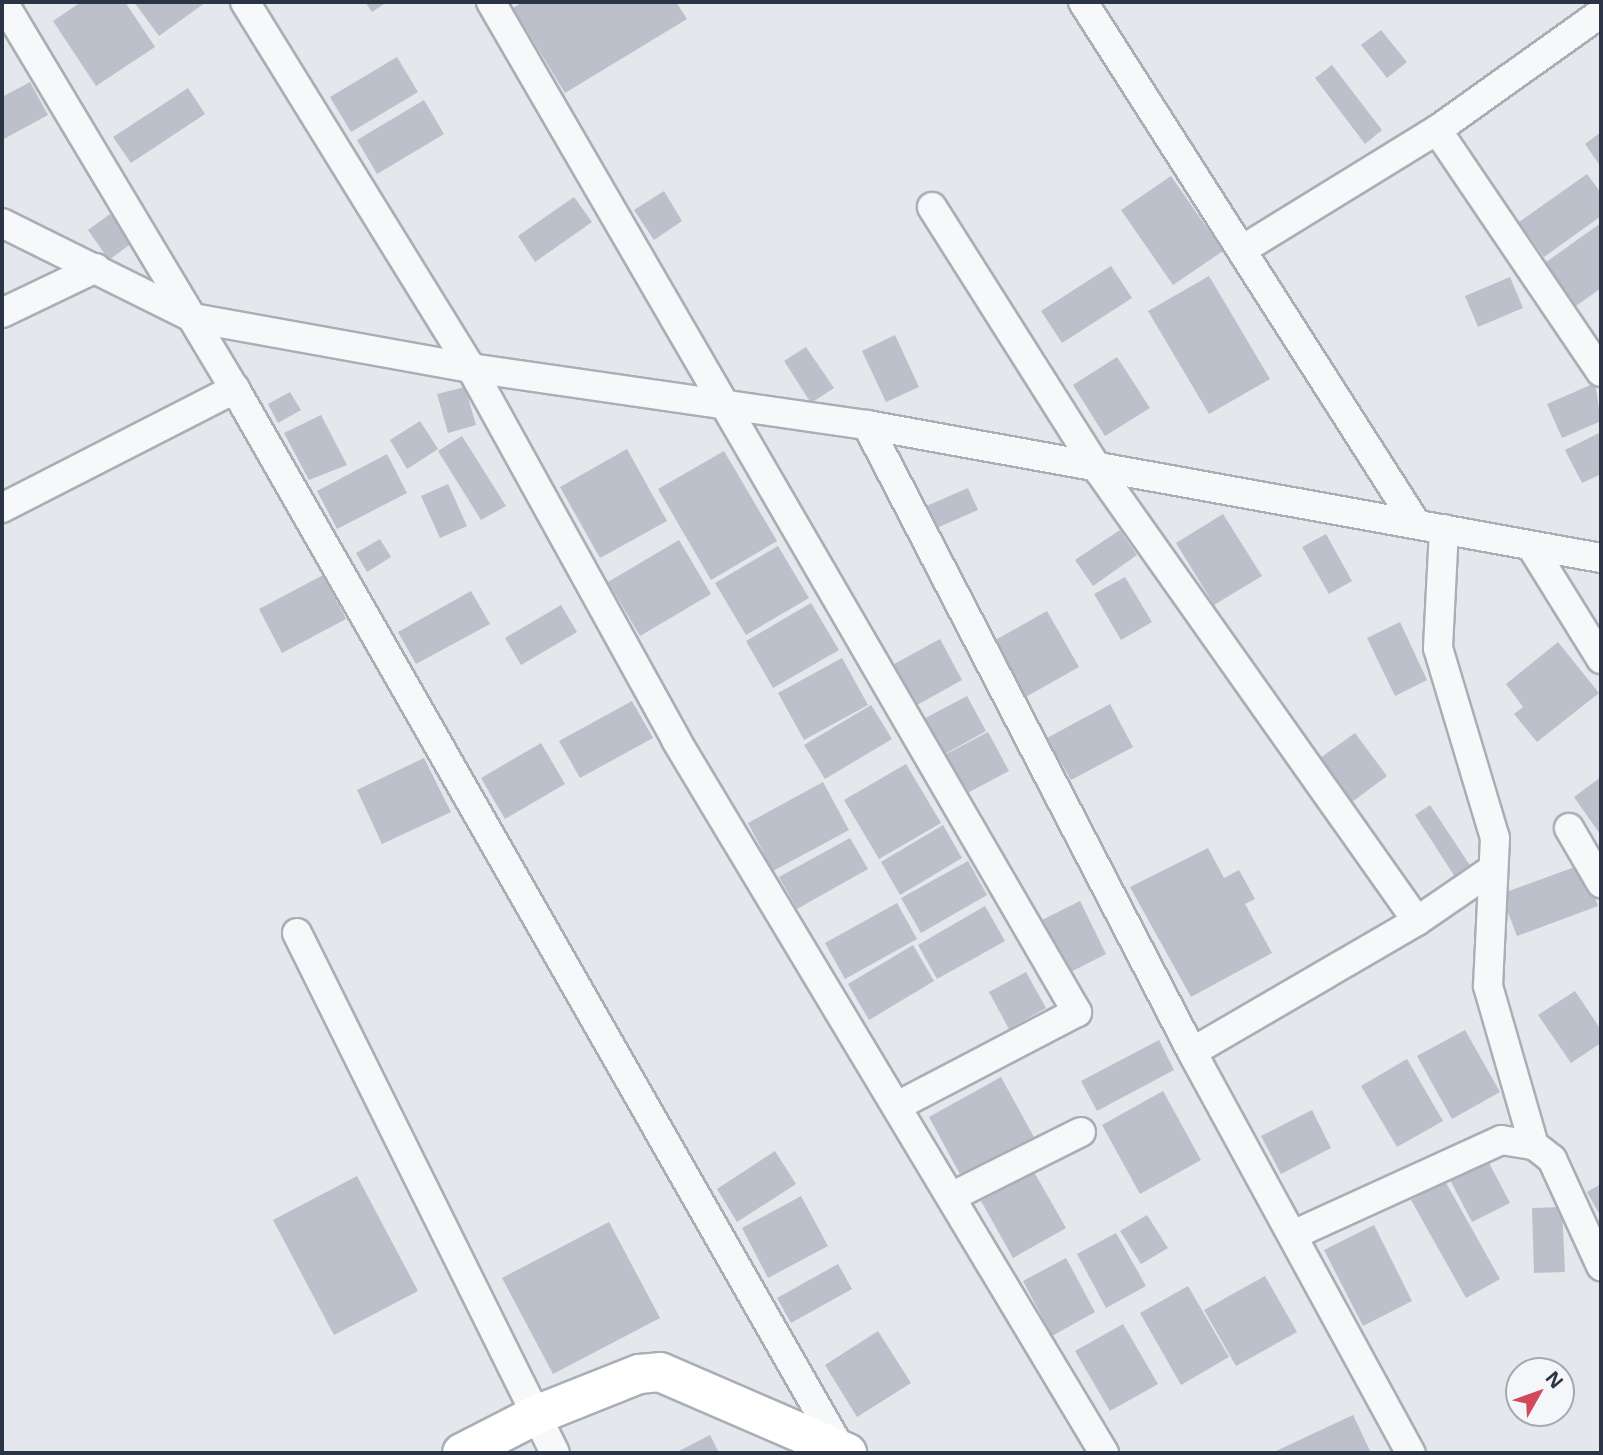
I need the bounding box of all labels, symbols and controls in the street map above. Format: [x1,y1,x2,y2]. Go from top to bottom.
north arrow [1505,1357,1575,1427]
text: N [1540,1366,1569,1394]

